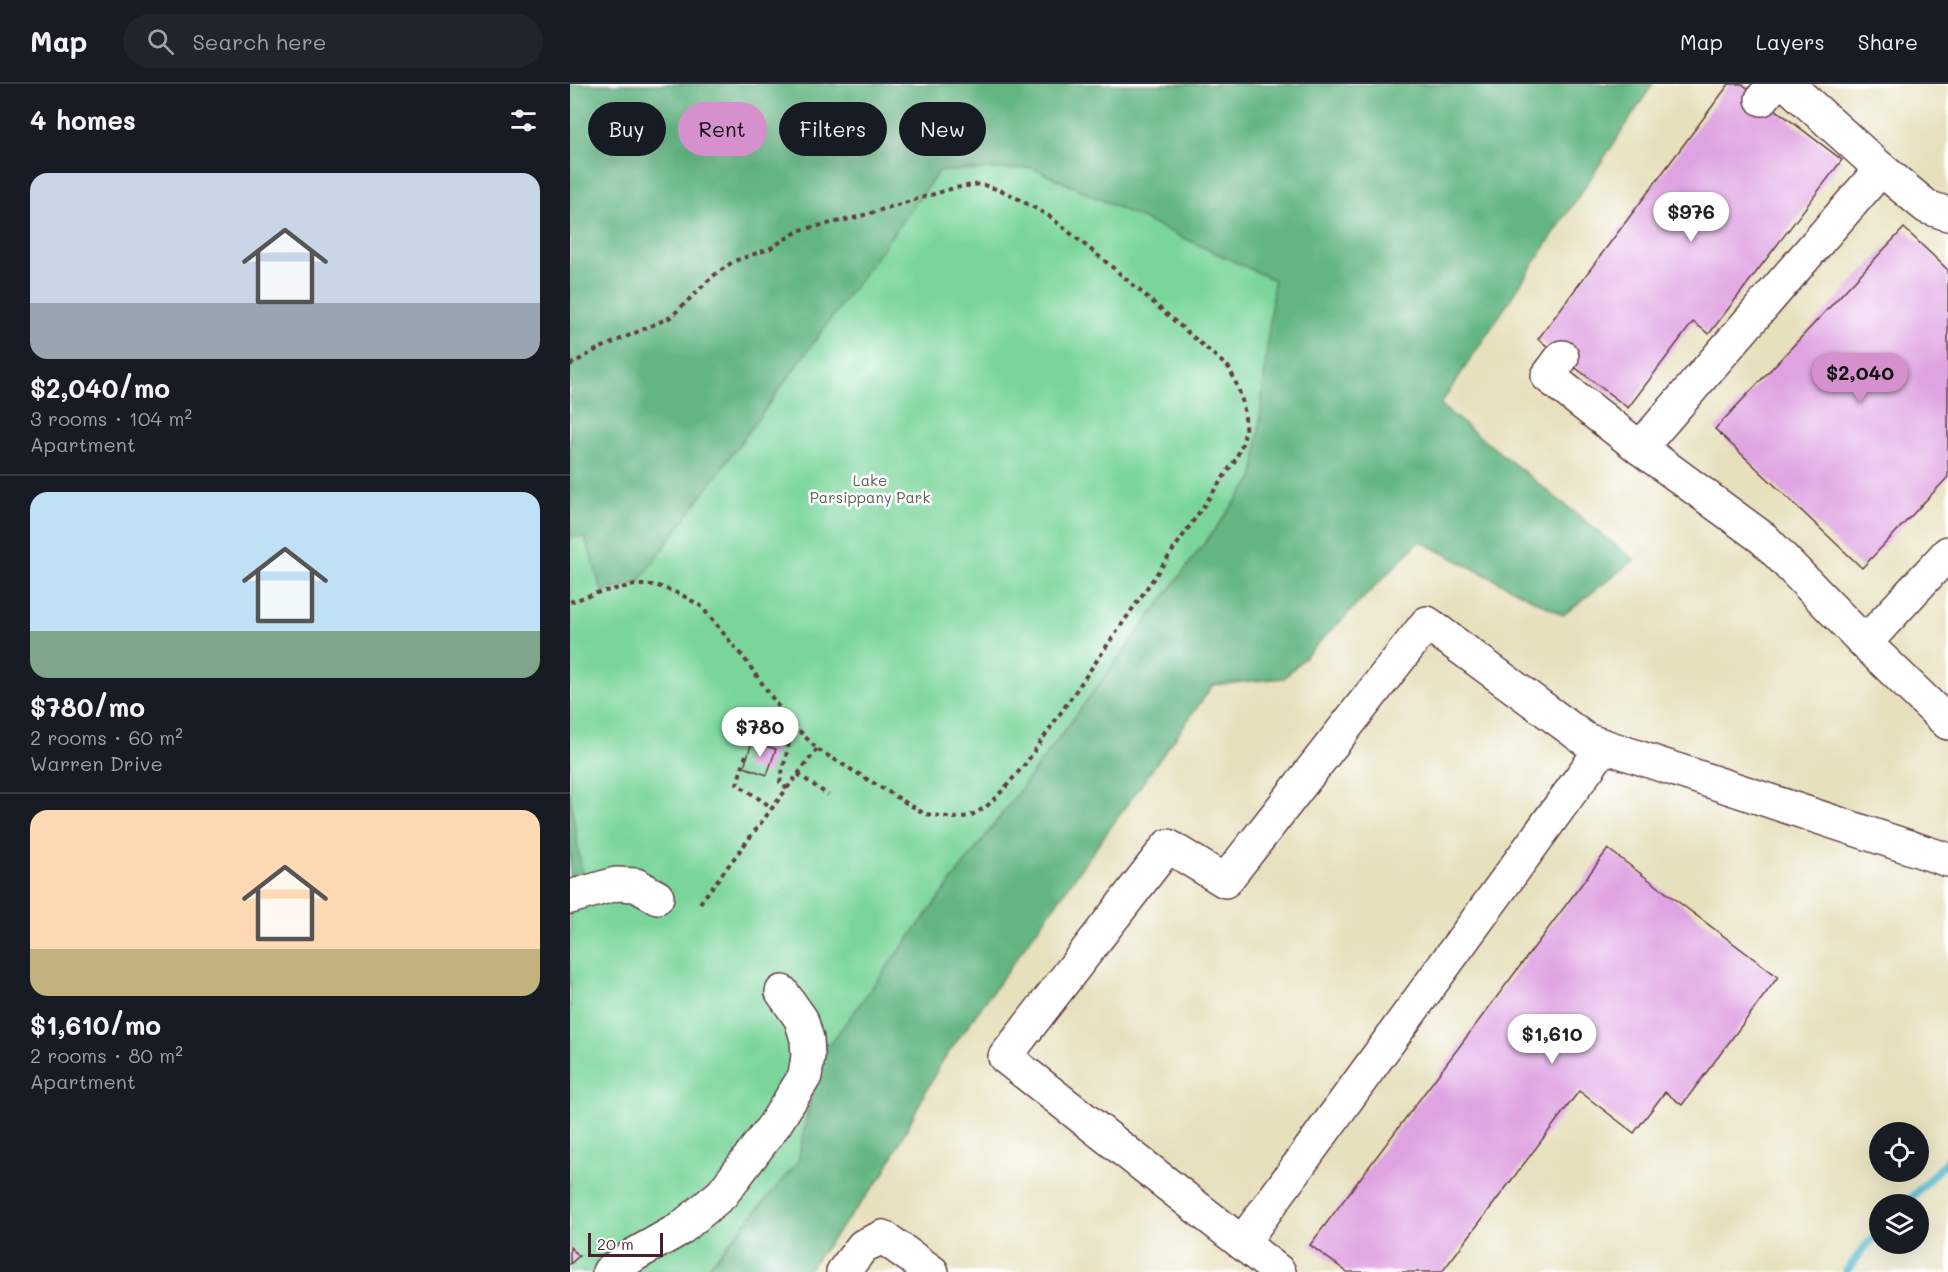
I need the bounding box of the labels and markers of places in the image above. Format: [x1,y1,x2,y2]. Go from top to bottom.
pin: $976 [1655,192,1727,243]
pin: $2,040 [1811,353,1909,404]
pin: $780 [724,707,796,758]
pin: $1,610 [1503,1014,1601,1065]

